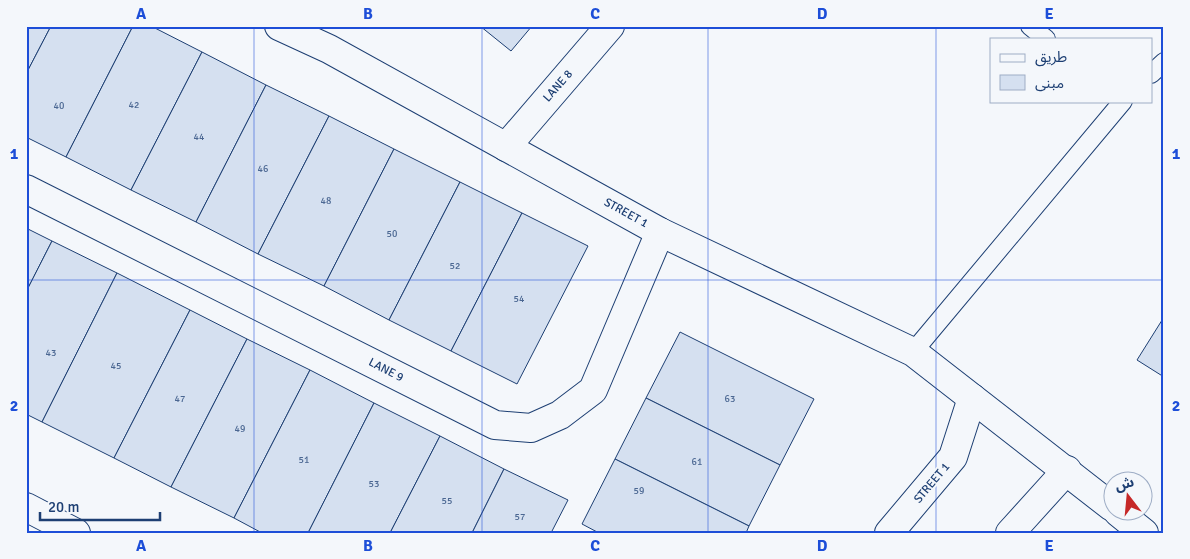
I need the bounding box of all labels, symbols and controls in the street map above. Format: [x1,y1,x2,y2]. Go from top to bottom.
text: A [136,4,147,24]
text: B [363,4,373,24]
text: C [590,4,600,24]
text: D [817,4,828,24]
text: E [1044,4,1054,24]
legend [990,38,1152,102]
text: طريق [1035,48,1067,67]
street label: LANE 8 [540,67,576,105]
text: مبنى [1035,74,1064,92]
house number: 42 [129,99,139,111]
house number: 40 [54,100,64,112]
house number: 44 [194,131,205,143]
text: 1 [10,144,19,164]
text: 1 [1172,144,1181,164]
house number: 46 [258,163,268,175]
house number: 48 [321,195,331,207]
street label: STREET 1 [601,195,651,231]
house number: 50 [387,228,397,240]
house number: 52 [450,260,460,272]
house number: 54 [514,293,525,305]
house number: 43 [46,347,56,359]
street label: LANE 9 [366,355,406,385]
house number: 45 [111,360,121,372]
house number: 47 [175,393,185,405]
house number: 63 [725,393,735,405]
text: 2 [10,396,18,416]
text: 2 [1172,396,1180,416]
house number: 49 [235,423,245,435]
house number: 51 [299,454,309,466]
house number: 61 [692,456,702,468]
street label: STREET 1 [911,460,953,506]
north arrow [1102,472,1152,522]
text: ش [1113,473,1136,495]
house number: 53 [369,478,379,490]
house number: 59 [634,485,644,497]
scale bar [40,489,160,521]
house number: 55 [442,495,452,507]
text: 20 m [48,498,79,516]
house number: 57 [515,511,525,523]
text: A [136,536,147,556]
text: B [363,536,373,556]
text: C [590,536,600,556]
text: D [817,536,828,556]
text: E [1044,536,1054,556]

